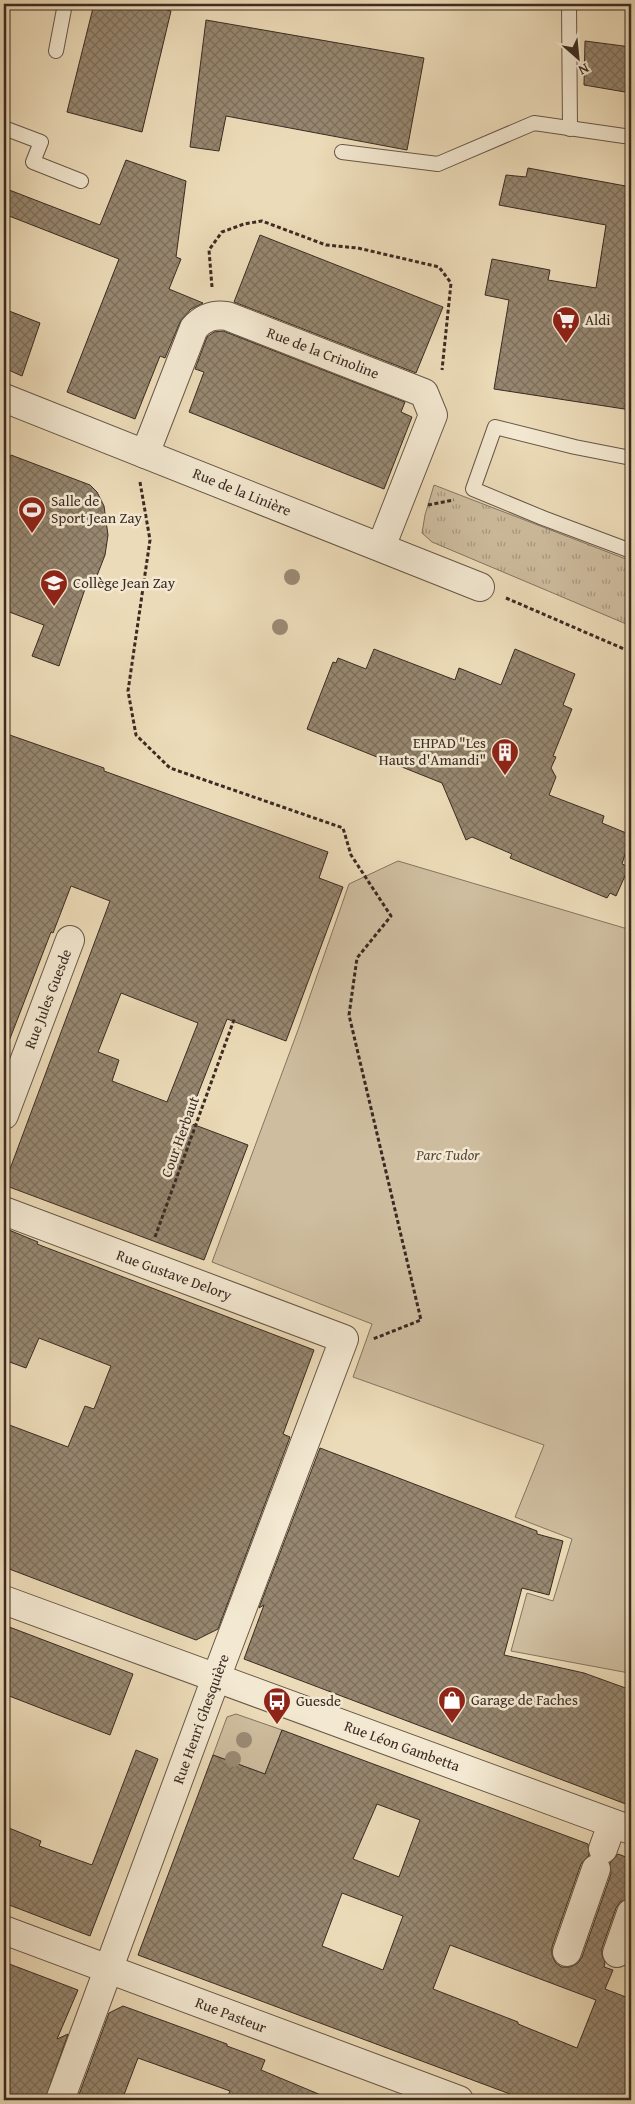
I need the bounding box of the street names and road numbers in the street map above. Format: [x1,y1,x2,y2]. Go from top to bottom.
street label: Rue de la Crinoline [264,321,382,384]
street label: Rue de la Linière [190,462,294,521]
street label: Rue Jules Guesde [19,946,76,1052]
street label: Cour Herbaut [155,1093,204,1180]
street label: Rue Gustave Delory [114,1244,235,1305]
street label: Rue Henri Ghesquière [167,1651,234,1787]
street label: Rue Léon Gambetta [341,1715,463,1776]
street label: Rue Pasteur [192,1991,270,2038]

